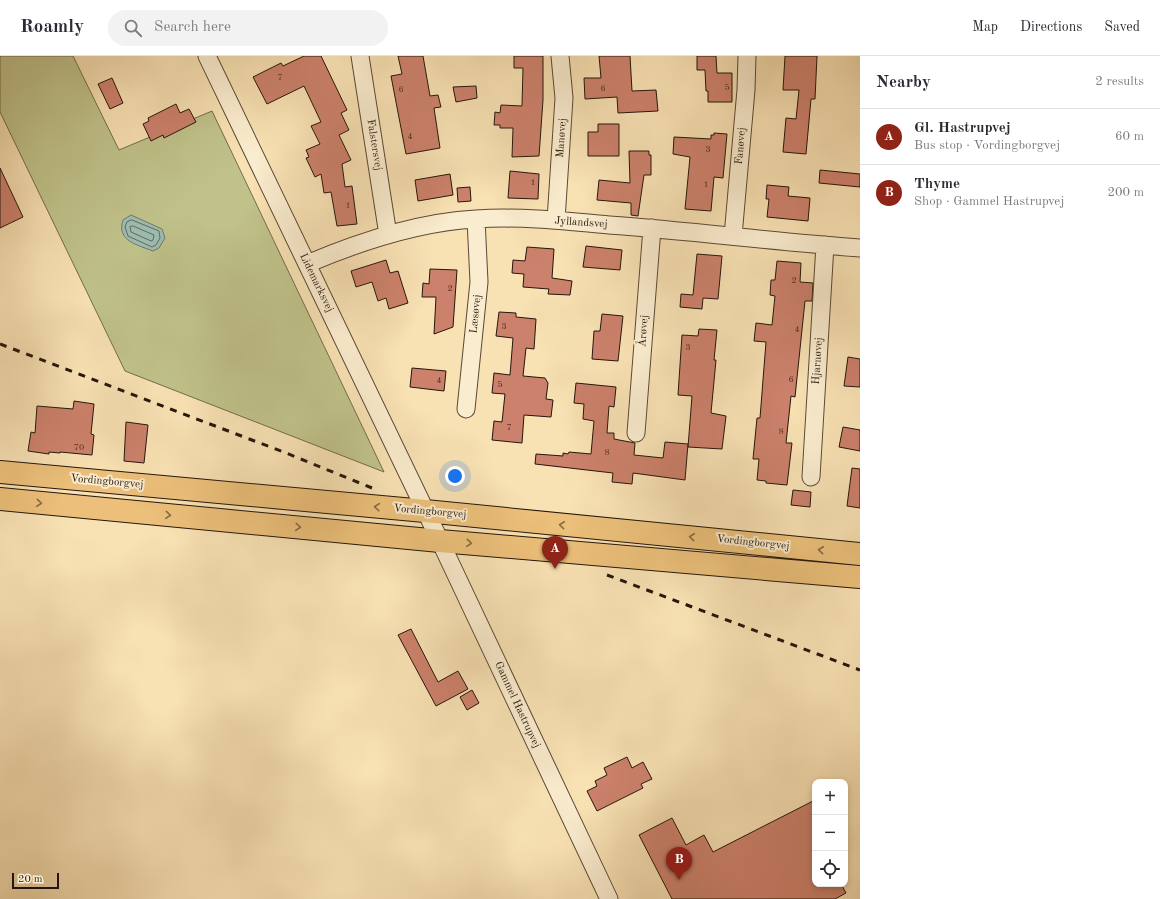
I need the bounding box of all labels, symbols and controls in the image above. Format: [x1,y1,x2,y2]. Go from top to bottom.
search box [108,10,388,46]
icon: search [122,17,144,39]
text: Roamly [20,18,84,37]
text: Search here [154,20,231,35]
text: Map [972,20,998,34]
text: Directions [1020,20,1082,34]
text: Saved [1104,20,1140,34]
house number: 7 [277,73,283,82]
text: Nearby [876,74,931,91]
text: 2 results [1095,75,1144,88]
house number: 5 [724,83,730,92]
house number: 6 [600,84,606,93]
house number: 6 [398,85,404,94]
street label: Falstersvej [365,118,383,172]
street label: Manøvej [555,118,569,158]
text: Gl. Hastrupvej [914,121,1011,136]
street label: Fanøvej [734,127,748,165]
text: A [884,130,894,143]
text: 60 m [1115,130,1144,143]
house number: 4 [407,132,413,141]
text: Bus stop · Vordingborgvej [914,139,1060,152]
house number: 3 [705,145,711,154]
text: Thyme [914,177,960,192]
house number: 1 [530,178,536,187]
house number: 1 [703,180,709,189]
text: B [884,186,894,199]
text: 200 m [1107,186,1144,199]
text: Shop · Gammel Hastrupvej [914,195,1065,208]
house number: 1 [345,201,351,210]
street label: Jyllandsvej [554,216,608,230]
street label: Lidemarksvej [297,252,335,314]
house number: 2 [791,276,797,285]
house number: 2 [447,284,453,293]
street label: Læsøvej [468,294,484,334]
street label: Årøvej [634,314,651,347]
house number: 3 [501,322,507,331]
house number: 4 [794,325,800,334]
street label: Hjarnøvej [811,337,825,385]
house number: 3 [685,343,691,352]
house number: 6 [788,375,794,384]
house number: 4 [436,376,442,385]
house number: 5 [497,380,503,389]
house number: 7 [506,423,512,432]
house number: 8 [778,427,784,436]
house number: 70 [74,443,84,452]
house number: 8 [604,448,610,457]
your location [445,466,465,486]
street label: Vordingborgvej [70,473,144,491]
one-way arrow [36,498,42,507]
one-way arrow [374,502,380,511]
street label: Vordingborgvej [393,503,467,521]
one-way arrow [165,510,171,519]
one-way arrow [559,520,565,529]
one-way arrow [295,522,301,531]
one-way arrow [689,533,695,542]
street label: Vordingborgvej [716,534,790,552]
pin: A [542,536,568,569]
one-way arrow [466,538,472,547]
one-way arrow [818,546,824,555]
street label: Gammel Hastrupvej [492,660,542,750]
map controls [812,779,848,887]
button: + [812,779,848,815]
button: − [812,815,848,851]
pin: B [666,847,692,880]
button: locate [812,851,848,887]
scale bar [12,871,59,890]
text: 20 m [18,874,43,885]

